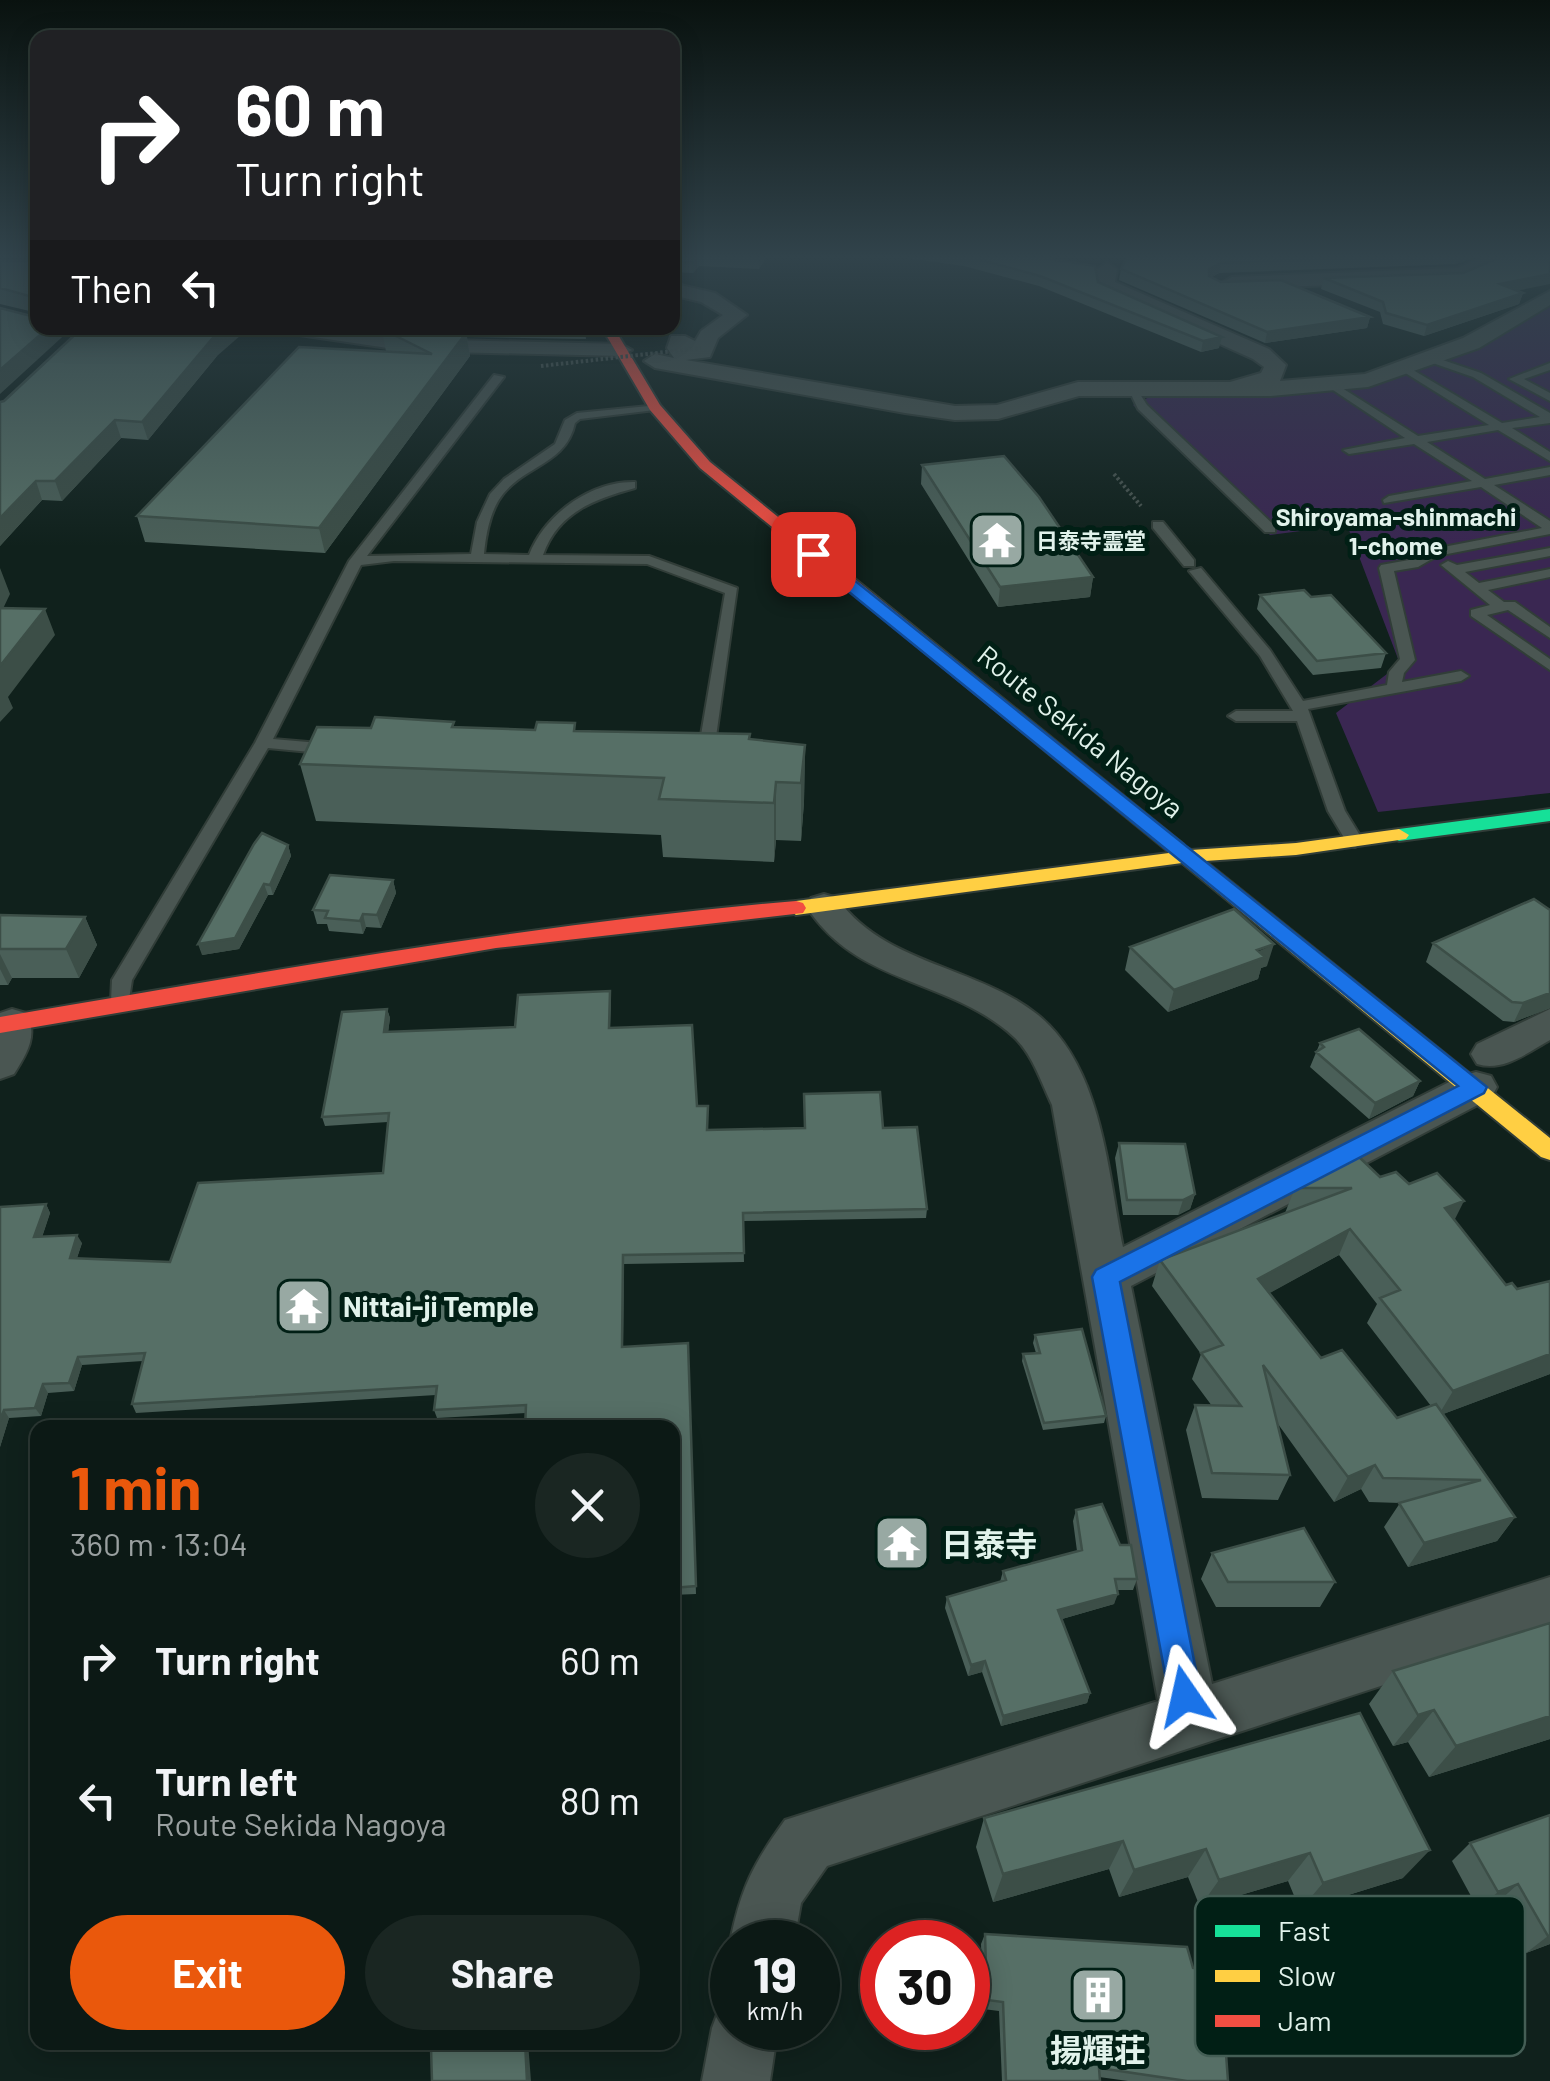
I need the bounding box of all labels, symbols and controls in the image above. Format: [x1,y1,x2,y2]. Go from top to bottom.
text: 60 m [235,66,385,150]
icon: right [70,70,200,200]
text: Turn right [235,151,425,205]
icon: left [173,260,228,315]
text: Then [70,265,153,311]
district label: Shiroyama-shinmachi 1-chome [1276,501,1516,560]
temple icon: 日泰寺霊堂 [967,510,1027,570]
pin [771,512,856,597]
icon: arrive [786,527,841,582]
place label: 日泰寺霊堂 [1036,527,1146,553]
street label: Route Sekida Nagoya [971,638,1191,824]
temple icon: Nittai-ji Temple [274,1276,334,1336]
place label: Nittai-ji Temple [343,1289,534,1323]
text: 1 min [70,1450,201,1522]
button: close [535,1453,640,1558]
temple icon: 日泰寺 [872,1513,932,1573]
text: 360 m · 13:04 [70,1524,248,1562]
place label: 日泰寺 [941,1524,1037,1562]
icon: right [70,1633,125,1688]
text: Turn right [155,1637,320,1683]
text: 60 m [560,1637,640,1683]
position arrow [1133,1644,1237,1748]
text: Turn left [155,1758,298,1804]
icon: left [70,1773,125,1828]
text: 80 m [560,1777,640,1823]
text: Route Sekida Nagoya [155,1804,447,1842]
legend [1195,1896,1525,2056]
text: Fast [1278,1913,1331,1947]
button: Exit [70,1915,345,2030]
button: Share [365,1915,640,2030]
speed limit sign: 30 [860,1920,990,2050]
text: 19 [753,1943,797,2003]
text: Slow [1278,1958,1336,1992]
building icon: 揚輝荘 [1068,1965,1128,2025]
text: km/h [747,1995,803,2025]
text: Jam [1278,2003,1332,2037]
place label: 揚輝荘 [1050,2030,1146,2068]

